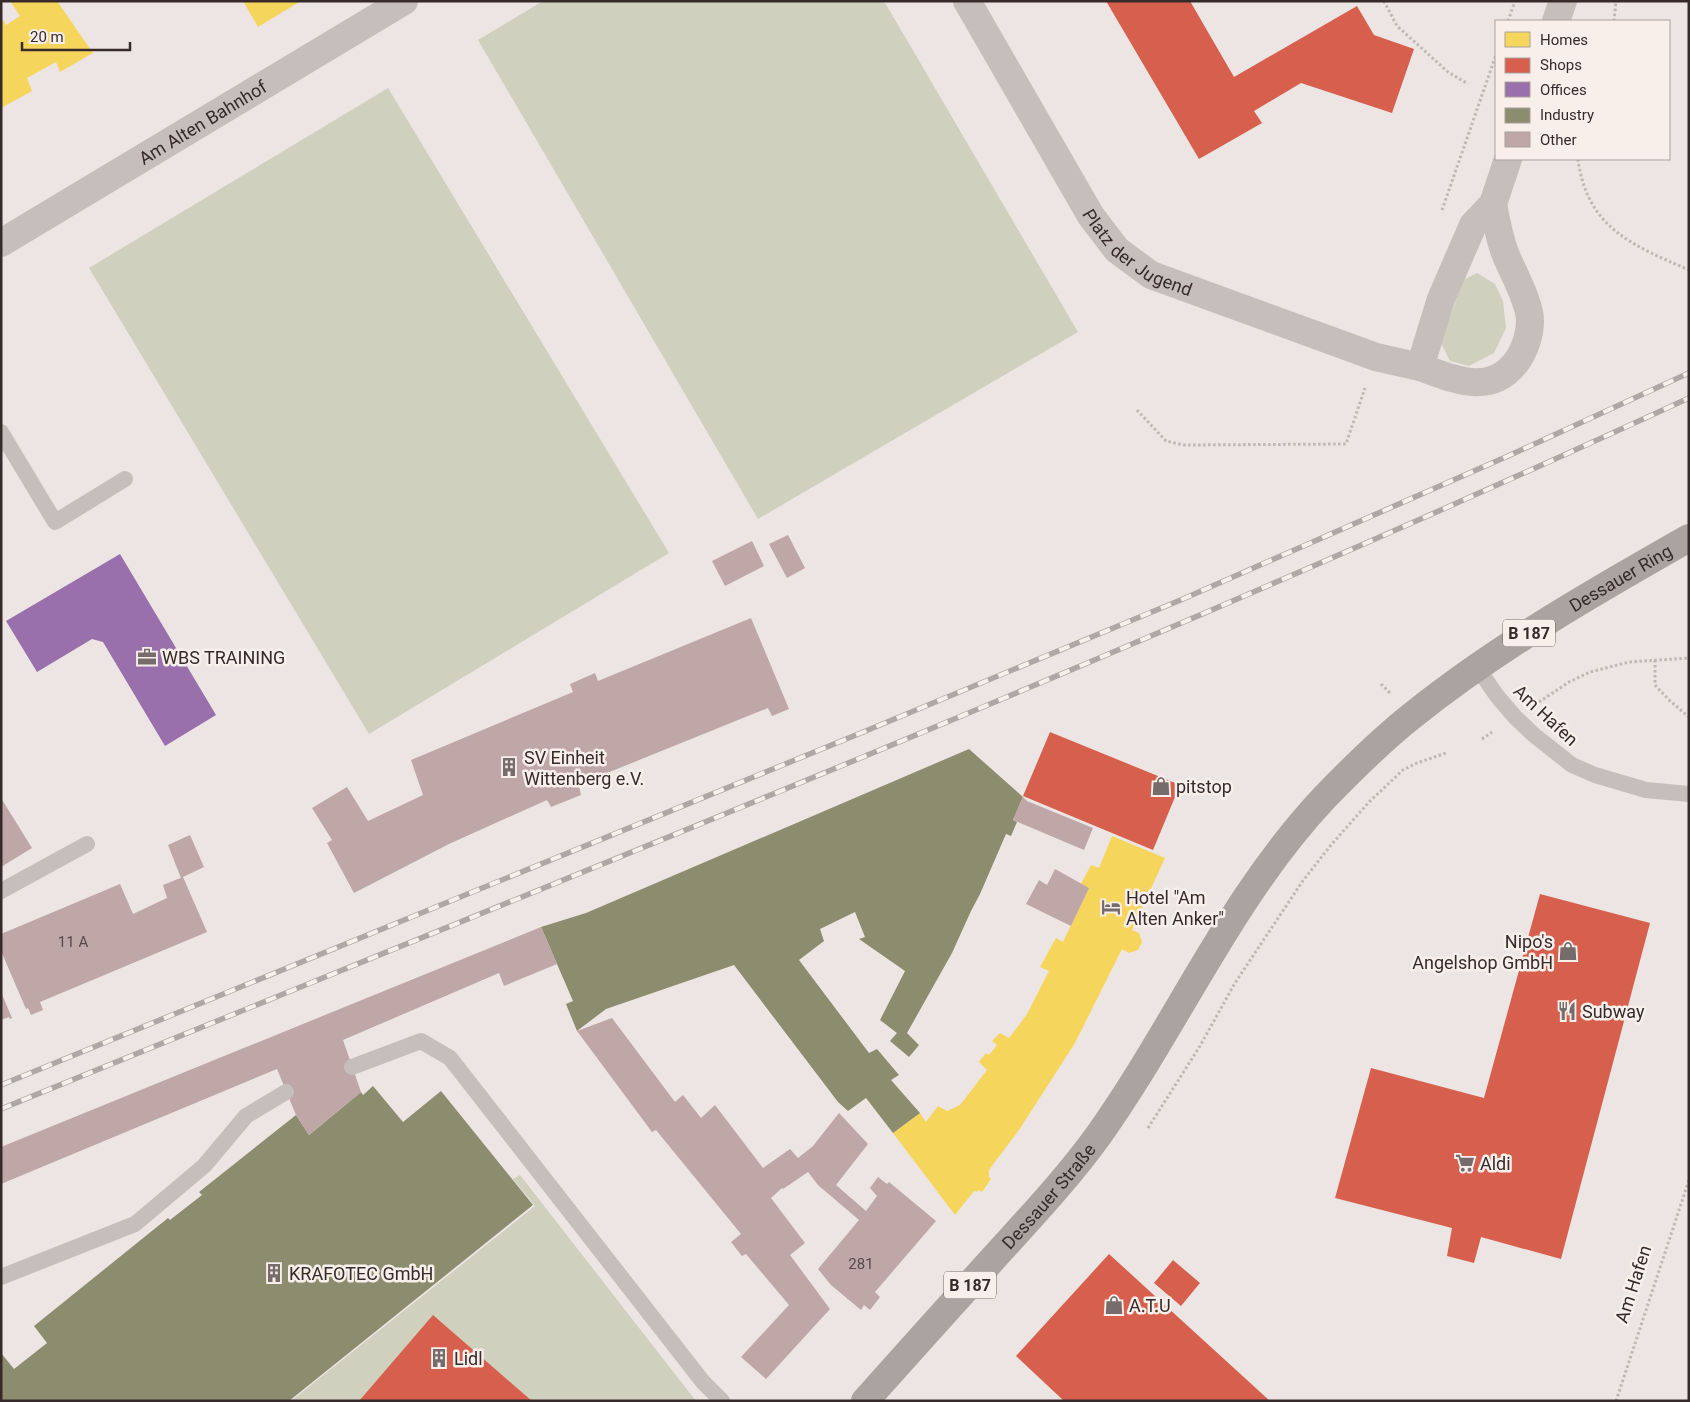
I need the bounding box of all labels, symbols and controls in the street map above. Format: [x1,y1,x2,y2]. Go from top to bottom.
scale bar [22,20,130,52]
legend [1495,20,1670,160]
text: 20 m [30,28,64,46]
text: Homes [1540,31,1588,49]
text: Shops [1540,56,1582,74]
street label: Am Alten Bahnhof [135,75,271,168]
text: Offices [1540,81,1587,99]
text: Industry [1540,106,1594,124]
text: Other [1540,131,1577,149]
street label: Platz der Jugend [1079,205,1195,300]
street label: Dessauer Ring [1565,540,1675,616]
road number: B 187 [1503,620,1555,646]
office icon: WBS TRAINING [136,646,158,668]
place label: WBS TRAINING [162,647,285,668]
street label: Am Hafen [1510,680,1582,750]
place label: SV Einheit Wittenberg e.V. [524,747,644,789]
building icon: SV Einheit Wittenberg e.V. [498,756,520,778]
shop icon: pitstop [1150,775,1172,797]
place label: pitstop [1176,776,1232,797]
place label: Hotel "Am Alten Anker" [1126,887,1224,929]
hotel icon: Hotel "Am Alten Anker" [1100,896,1122,918]
place label: Nipo's Angelshop GmbH [1412,931,1553,973]
house number: 11 A [58,933,88,951]
shop icon: Nipo's Angelshop GmbH [1557,940,1579,962]
restaurant icon: Subway [1556,1000,1578,1022]
place label: Subway [1582,1001,1645,1022]
street label: Dessauer Straße [997,1139,1099,1253]
supermarket icon: Aldi [1454,1152,1476,1174]
place label: Aldi [1480,1153,1511,1174]
street label: Am Hafen [1611,1243,1655,1325]
house number: 281 [848,1255,874,1273]
building icon: KRAFOTEC GmbH [263,1262,285,1284]
place label: KRAFOTEC GmbH [289,1263,433,1284]
road number: B 187 [944,1272,996,1298]
shop icon: A.T.U [1103,1294,1125,1316]
place label: A.T.U [1129,1295,1171,1316]
building icon: Lidl [428,1347,450,1369]
place label: Lidl [454,1348,483,1369]

